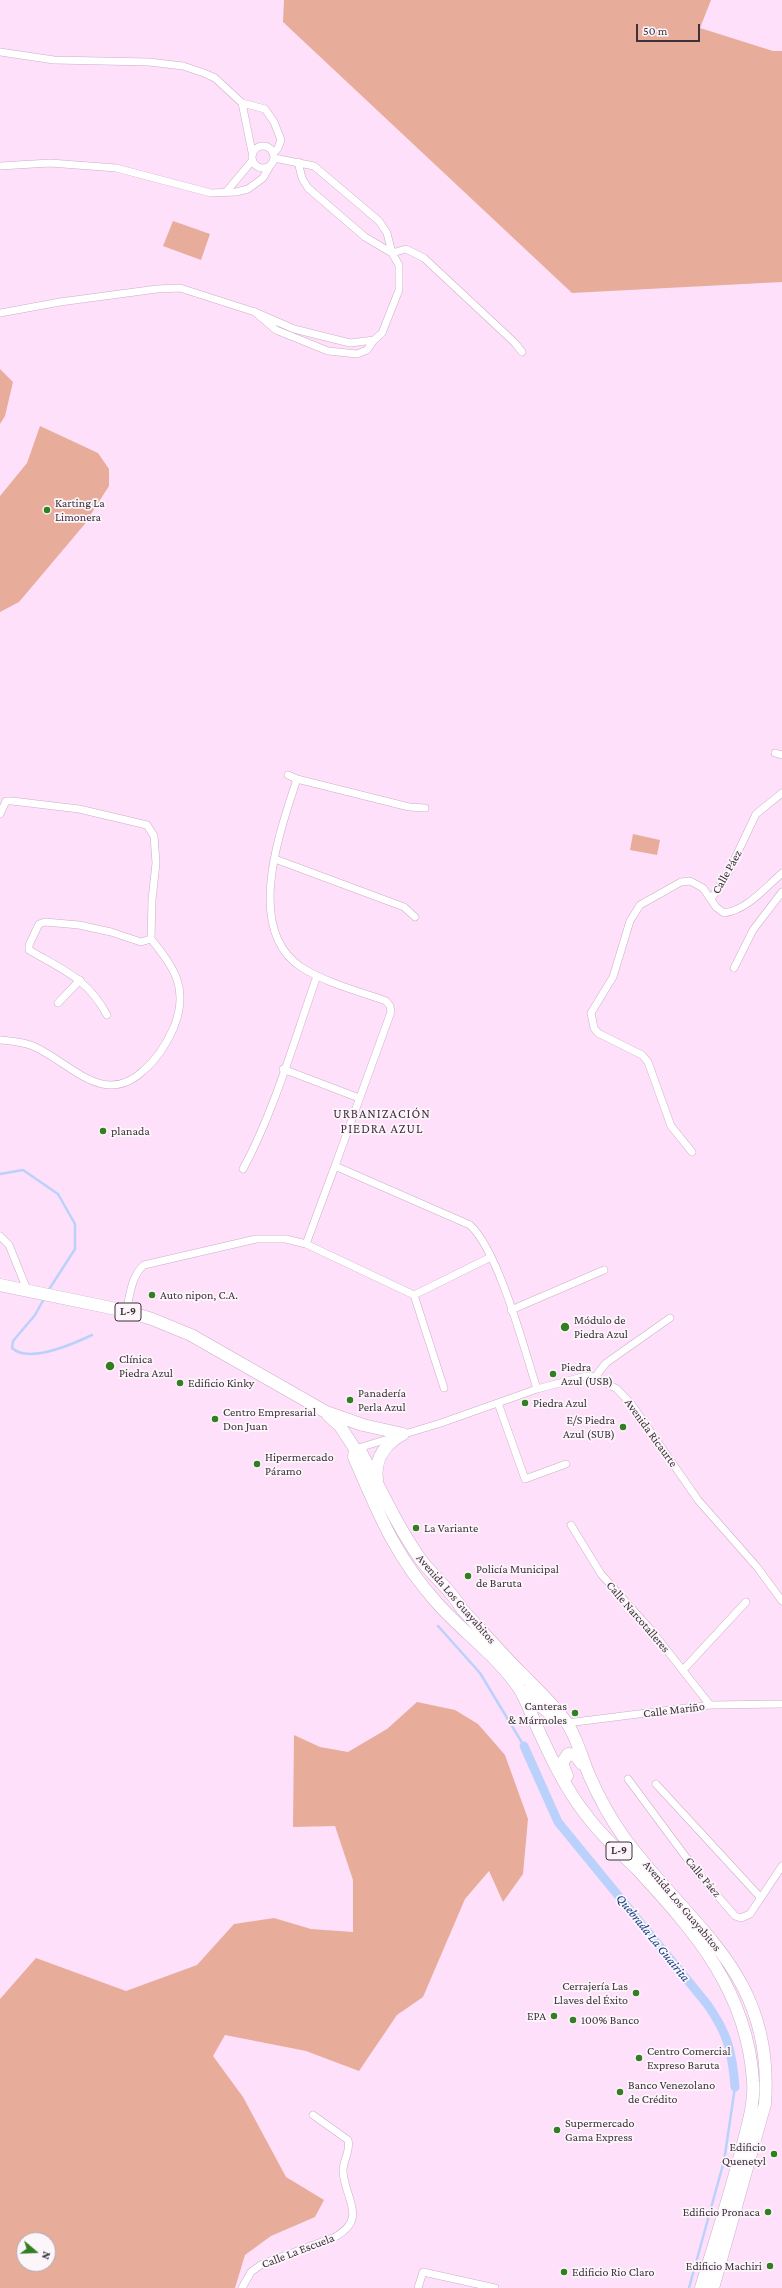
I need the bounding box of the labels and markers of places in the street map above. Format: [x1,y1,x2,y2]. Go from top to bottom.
place label: Karting La Limonera [55,496,105,524]
marker: Karting La Limonera [42,505,52,515]
place label: planada [111,1124,150,1138]
marker: planada [98,1126,108,1136]
place label: Auto nipon, C.A. [160,1288,238,1302]
marker: Auto nipon, C.A. [147,1290,157,1300]
place label: Módulo de Piedra Azul [574,1313,628,1341]
marker: Módulo de Piedra Azul [559,1321,571,1333]
place label: Clínica Piedra Azul [119,1352,173,1380]
marker: Clínica Piedra Azul [104,1360,116,1372]
place label: Piedra Azul (USB) [561,1360,613,1388]
marker: Piedra Azul (USB) [548,1369,558,1379]
place label: Edificio Kinky [188,1376,254,1390]
marker: Edificio Kinky [175,1378,185,1388]
place label: Panadería Perla Azul [358,1386,406,1414]
marker: Panadería Perla Azul [345,1395,355,1405]
place label: Piedra Azul [533,1396,587,1410]
marker: Piedra Azul [520,1398,530,1408]
place label: Centro Empresarial Don Juan [223,1405,316,1433]
place label: E/S Piedra Azul (SUB) [563,1413,615,1441]
marker: Centro Empresarial Don Juan [210,1414,220,1424]
marker: E/S Piedra Azul (SUB) [618,1422,628,1432]
place label: Hipermercado Páramo [265,1450,334,1478]
marker: Hipermercado Páramo [252,1459,262,1469]
place label: La Variante [424,1521,478,1535]
marker: La Variante [411,1523,421,1533]
place label: Policía Municipal de Baruta [476,1562,559,1590]
marker: Policía Municipal de Baruta [463,1571,473,1581]
place label: Canteras & Mármoles [508,1699,567,1727]
marker: Canteras & Mármoles [570,1708,580,1718]
place label: Cerrajería Las Llaves del Éxito [554,1979,628,2007]
marker: Cerrajería Las Llaves del Éxito [631,1988,641,1998]
place label: EPA [527,2009,546,2023]
marker: EPA [549,2011,559,2021]
place label: 100% Banco [581,2013,639,2027]
marker: 100% Banco [568,2015,578,2025]
place label: Centro Comercial Expreso Baruta [647,2044,731,2072]
marker: Centro Comercial Expreso Baruta [634,2053,644,2063]
place label: Banco Venezolano de Crédito [628,2078,715,2106]
marker: Banco Venezolano de Crédito [615,2087,625,2097]
place label: Supermercado Gama Express [565,2116,635,2144]
marker: Supermercado Gama Express [552,2125,562,2135]
place label: Edificio Quenetyl [722,2140,766,2168]
marker: Edificio Quenetyl [769,2149,779,2159]
place label: Edificio Pronaca [683,2205,760,2219]
marker: Edificio Pronaca [763,2207,773,2217]
place label: Edificio Machiri [686,2259,762,2273]
marker: Edificio Machiri [765,2261,775,2271]
place label: Edificio Rio Claro [572,2265,654,2279]
marker: Edificio Rio Claro [559,2267,569,2277]

